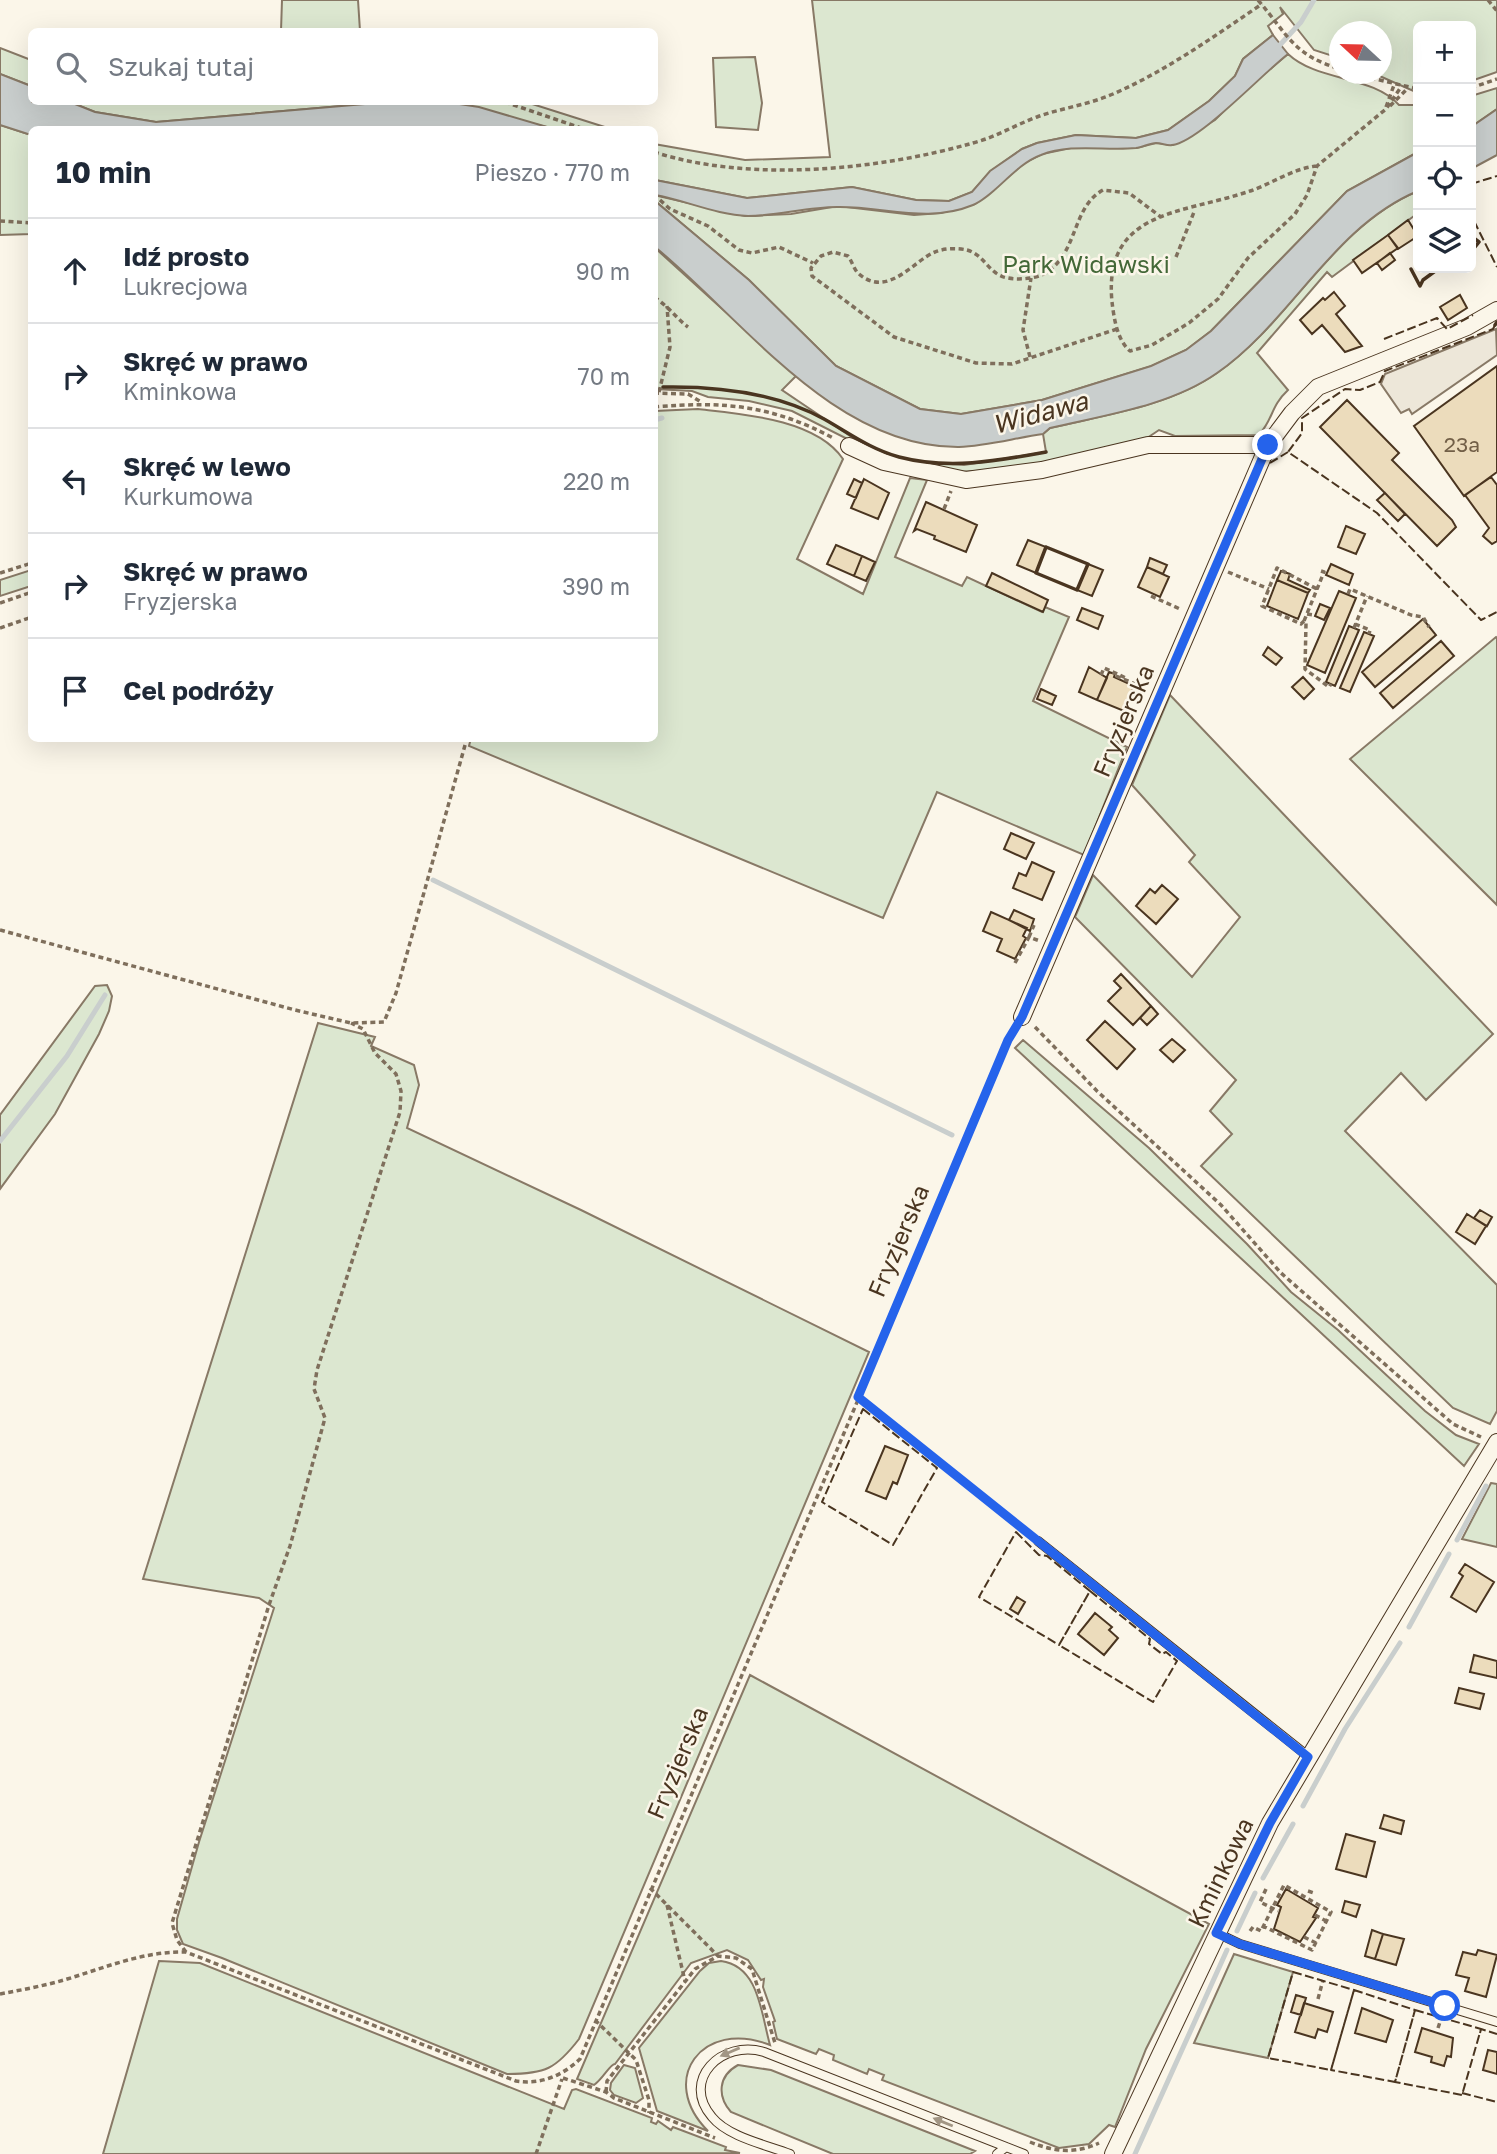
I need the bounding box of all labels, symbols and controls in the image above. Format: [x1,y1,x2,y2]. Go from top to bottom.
north arrow [1329,21,1392,84]
map controls [1413,21,1476,273]
button: + [1413,21,1476,84]
search box [28,28,658,105]
icon: search [52,48,90,86]
text: Szukaj tutaj [108,51,254,82]
button: − [1413,84,1476,147]
button: locate [1413,147,1476,210]
text: 10 min [56,154,151,190]
text: Pieszo · 770 m [475,158,630,186]
button: layers [1413,210,1476,273]
text: Idź prosto [123,241,249,272]
park label: Park Widawski [1002,249,1170,278]
icon: ahead [56,252,94,290]
text: 90 m [576,257,630,285]
text: Lukrecjowa [123,272,248,300]
text: Skręć w prawo [123,346,308,377]
icon: right [56,357,94,395]
text: 70 m [577,362,630,390]
text: Kminkowa [123,377,237,405]
water label: Widawa [989,385,1092,440]
route end [1252,429,1283,460]
house number: 23a [1444,431,1480,457]
text: Skręć w lewo [123,451,291,482]
icon: left [56,462,94,500]
text: 220 m [563,467,630,495]
text: Kurkumowa [123,482,253,510]
text: Skręć w prawo [123,556,308,587]
icon: right [56,567,94,605]
text: 390 m [562,572,630,600]
text: Fryzjerska [123,587,237,615]
street label: Fryzjerska [1086,660,1159,781]
icon: arrive [56,672,94,710]
text: Cel podróży [123,675,274,706]
street label: Fryzjerska [861,1180,934,1301]
street label: Fryzjerska [640,1702,713,1823]
street label: Kminkowa [1181,1813,1259,1932]
route start [1429,1990,1460,2021]
one-way arrow [720,2047,741,2058]
one-way arrow [932,2117,953,2128]

